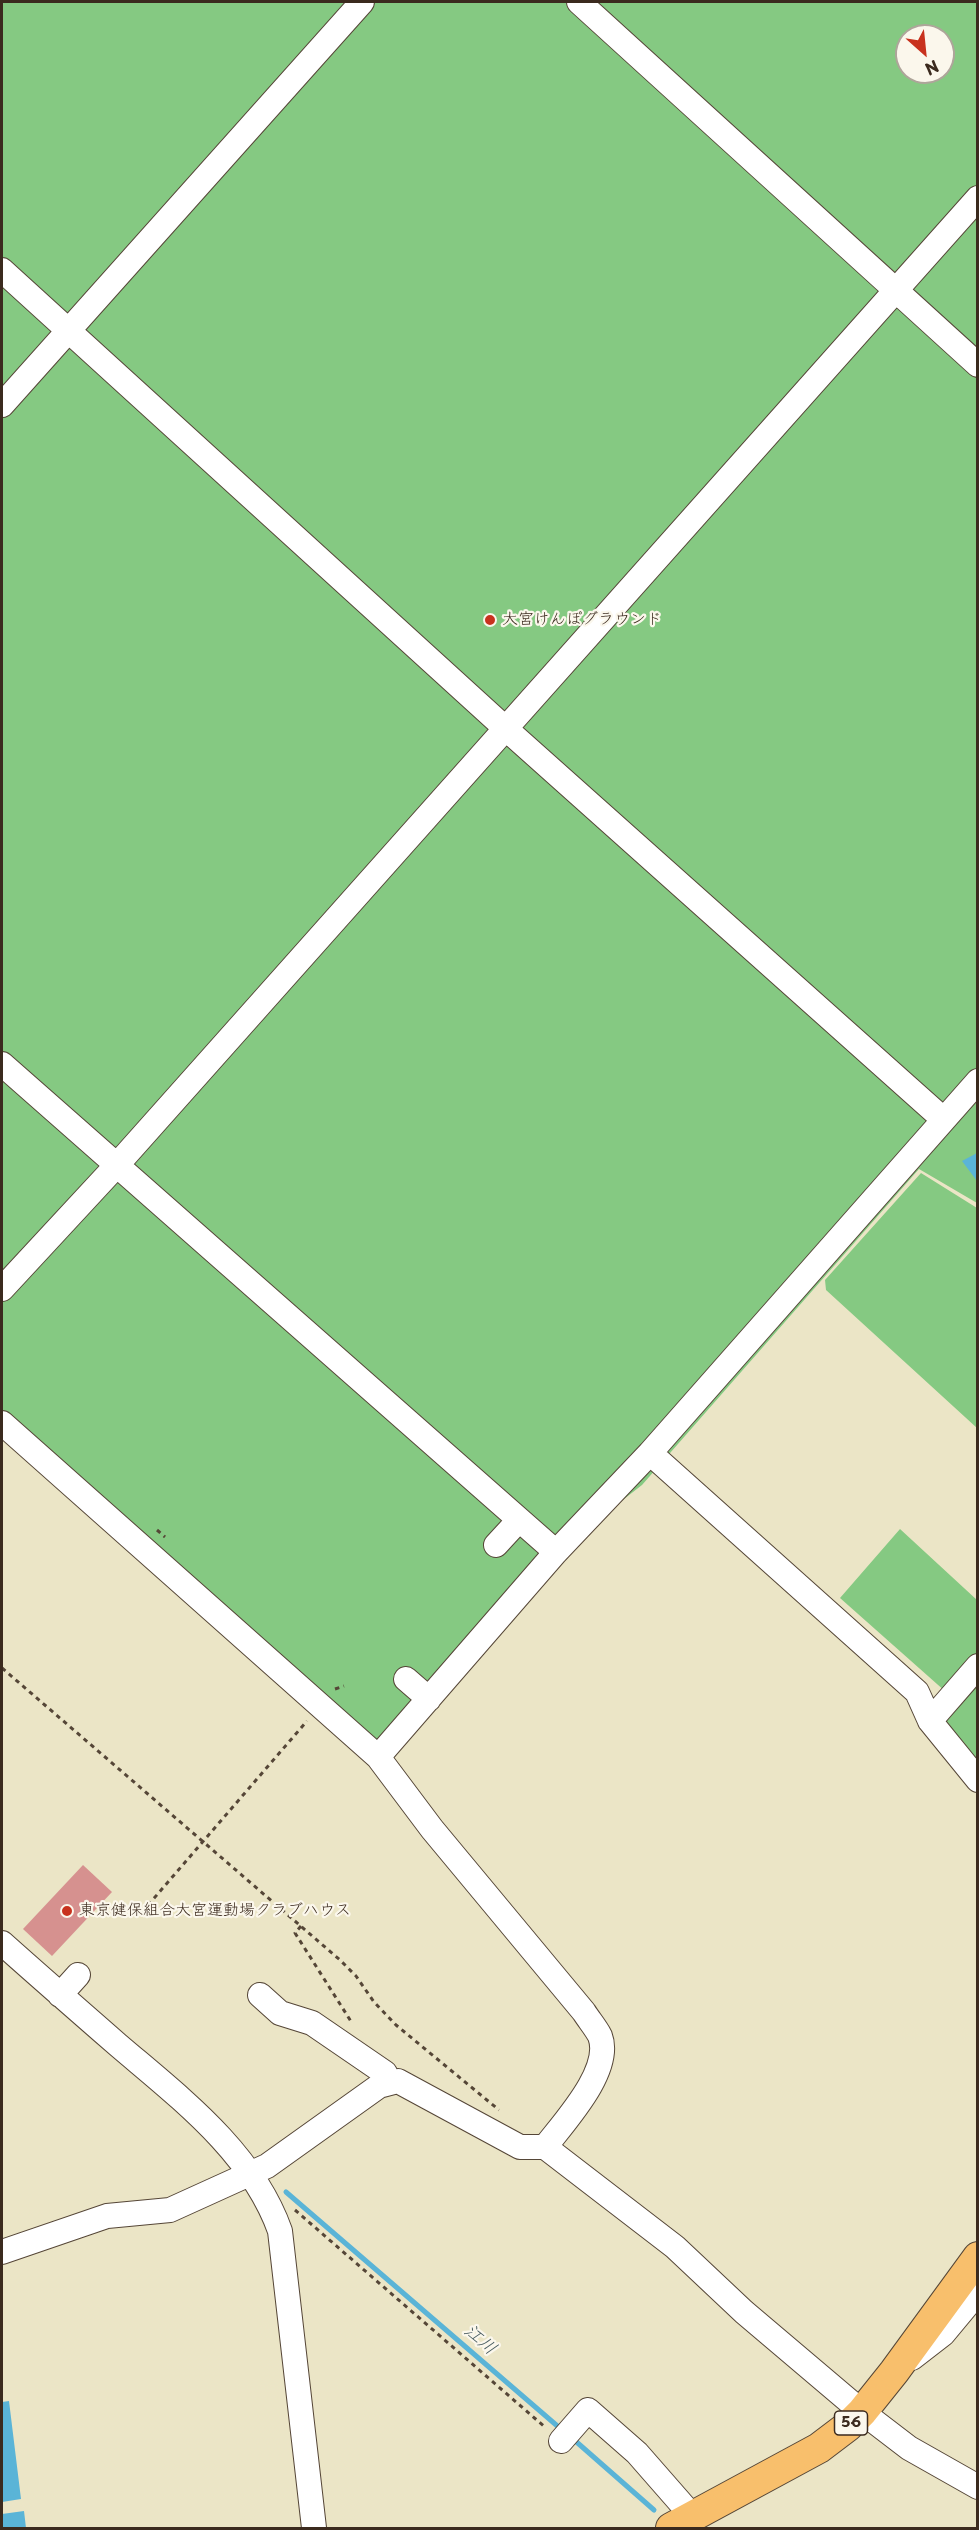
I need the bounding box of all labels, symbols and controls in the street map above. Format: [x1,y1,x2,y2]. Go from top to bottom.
north arrow [895,24,955,84]
text: N [921,55,943,82]
place label: 大宮けんぽグラウンド [502,610,662,630]
marker: 大宮けんぽグラウンド [483,613,497,627]
place label: 東京健保組合大宮運動場クラブハウス [79,1901,351,1921]
marker: 東京健保組合大宮運動場クラブハウス [60,1904,74,1918]
water label: 江川 [459,2320,501,2360]
road number: 56 [834,2411,868,2435]

